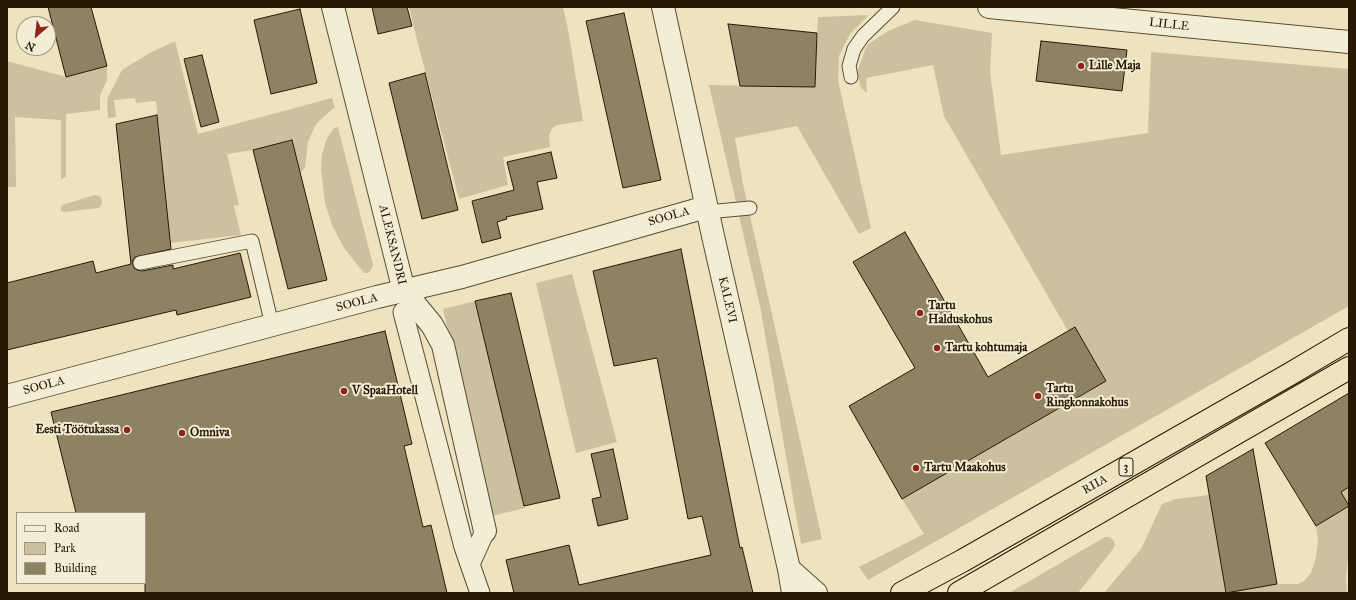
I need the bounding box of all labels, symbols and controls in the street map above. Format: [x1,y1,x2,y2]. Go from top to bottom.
north arrow [16,16,56,56]
street label: LILLE [1148,16,1190,34]
text: N [23,38,38,54]
place label: Lille Maja [1089,59,1141,73]
marker: Lille Maja [1076,61,1086,71]
street label: ALEKSANDRI [375,203,409,287]
street label: SOOLA [647,204,691,230]
street label: KALEVI [715,275,739,325]
street label: SOOLA [335,291,379,315]
place label: Tartu Halduskohus [928,299,992,327]
marker: Tartu Halduskohus [915,308,925,318]
place label: Tartu kohtumaja [945,341,1027,355]
marker: Tartu kohtumaja [932,343,942,353]
street label: SOOLA [22,374,66,398]
place label: Tartu Ringkonnakohus [1046,382,1128,410]
place label: V SpaaHotell [352,384,418,398]
marker: V SpaaHotell [339,386,349,396]
marker: Tartu Ringkonnakohus [1033,391,1043,401]
place label: Eesti Töötukassa [36,423,119,437]
marker: Eesti Töötukassa [122,425,132,435]
place label: Omniva [190,426,230,440]
marker: Omniva [177,428,187,438]
road number: 3 [1119,458,1133,476]
place label: Tartu Maakohus [924,461,1006,475]
marker: Tartu Maakohus [911,463,921,473]
street label: RIIA [1080,472,1110,498]
legend [16,512,146,584]
text: Road [54,521,80,535]
text: Park [54,541,76,555]
text: Building [54,561,96,575]

